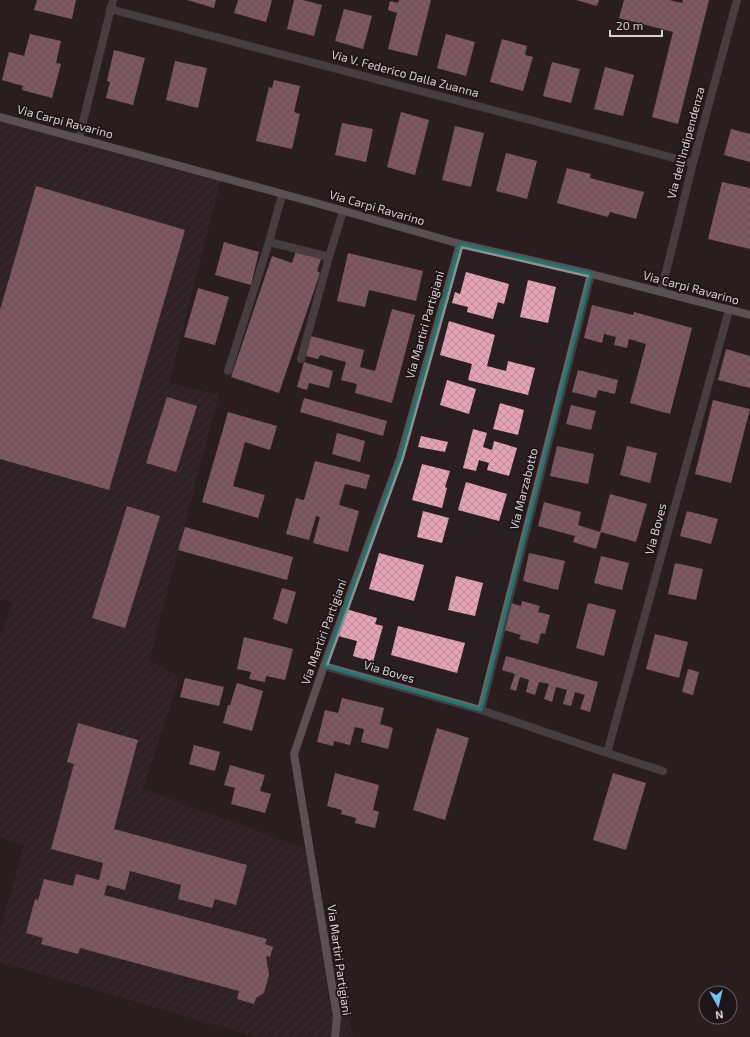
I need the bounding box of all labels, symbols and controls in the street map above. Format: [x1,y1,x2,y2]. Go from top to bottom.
scale bar [610,12,662,38]
text: 20 m [616,18,643,32]
street label: Via V. Federico Dalla Zuanna [330,47,481,99]
street label: Via dell'Indipendenza [663,85,707,200]
street label: Via Carpi Ravarino [16,101,115,141]
street label: Via Carpi Ravarino [328,187,427,227]
street label: Via Carpi Ravarino [642,267,741,307]
street label: Via Martiri Partigiani [402,269,446,380]
street label: Via Marzabotto [506,446,540,531]
street label: Via Boves [641,502,669,556]
street label: Via Martiri Partigiani [297,577,349,687]
street label: Via Boves [362,657,416,685]
street label: Via Martiri Partigiani [325,904,355,1016]
north arrow [698,985,738,1025]
text: N [715,1008,724,1022]

